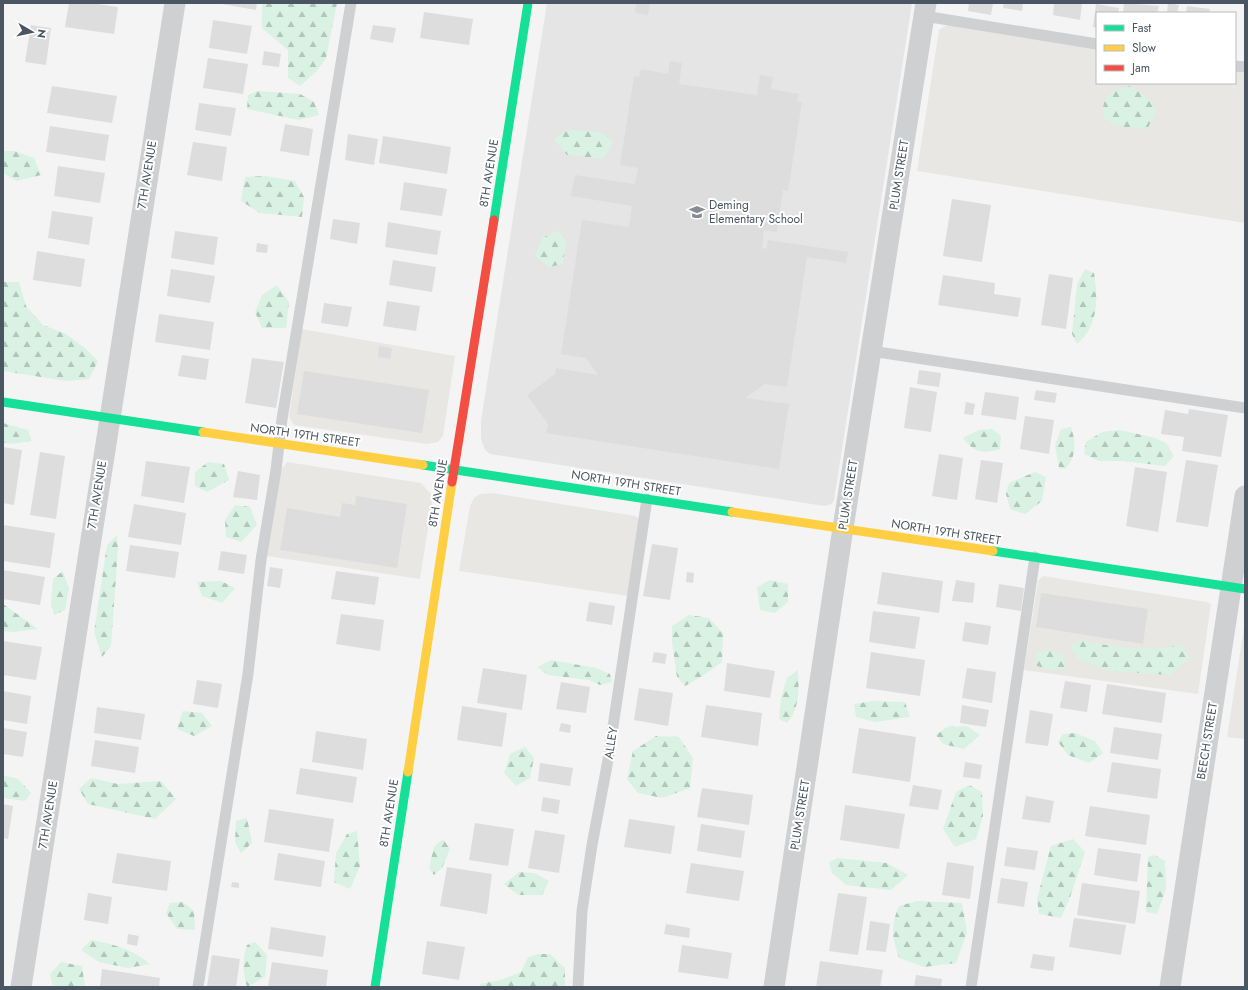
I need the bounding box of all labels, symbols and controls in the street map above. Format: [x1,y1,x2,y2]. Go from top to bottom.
north arrow [12,12,52,52]
legend [1096,12,1236,84]
text: Fast [1132,19,1151,37]
text: N [33,28,50,39]
text: Slow [1132,39,1157,57]
text: Jam [1130,59,1150,77]
street label: 8TH AVENUE [475,138,503,208]
street label: PLUM STREET [885,138,913,211]
street label: 7TH AVENUE [133,139,161,211]
place label: Deming Elementary School [709,196,803,228]
school or university icon: Deming Elementary School [688,203,706,221]
street label: NORTH 19TH STREET [249,418,361,452]
street label: 8TH AVENUE [424,458,452,528]
street label: PLUM STREET [834,458,862,531]
street label: 7TH AVENUE [83,459,111,531]
street label: NORTH 19TH STREET [570,465,682,501]
street label: NORTH 19TH STREET [890,514,1002,550]
street label: BEECH STREET [1192,701,1222,781]
street label: ALLEY [600,726,622,760]
street label: 8TH AVENUE [375,778,403,848]
street label: PLUM STREET [786,778,814,851]
street label: 7TH AVENUE [34,779,62,851]

